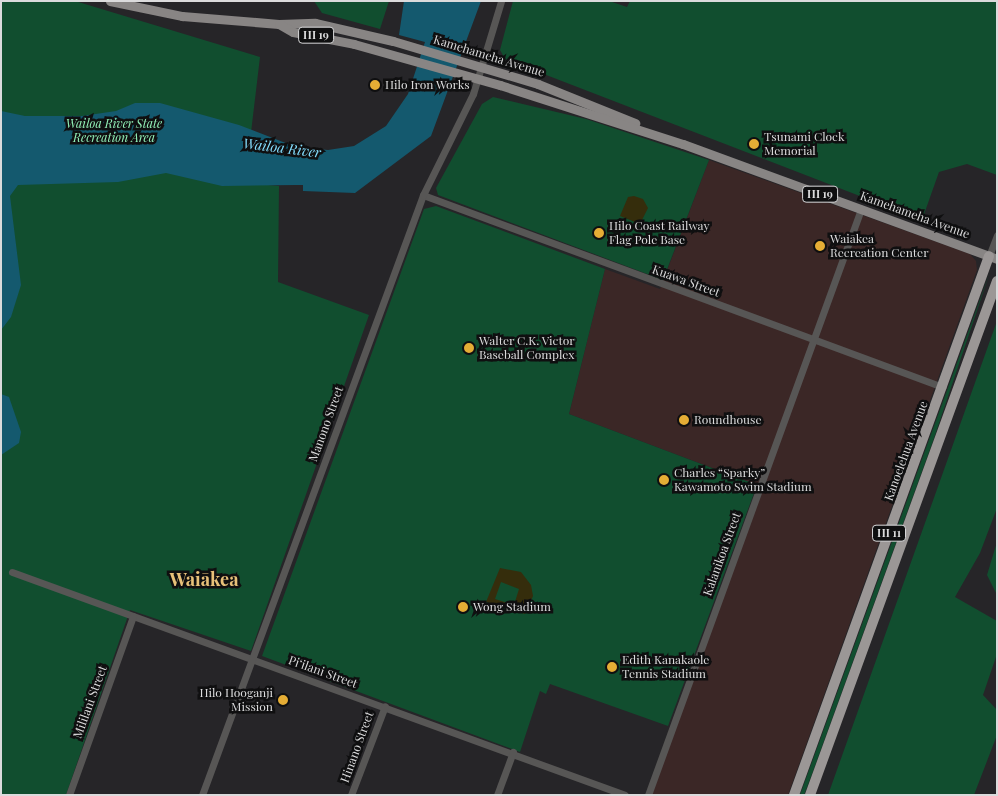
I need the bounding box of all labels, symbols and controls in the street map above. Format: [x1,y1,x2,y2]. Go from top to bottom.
road number: HI 19 [297,26,335,44]
street label: Kamehameha Avenue [431,32,547,80]
place label: Hilo Iron Works [385,78,470,92]
marker: Hilo Iron Works [369,79,381,91]
park label: Wailoa River State Recreation Area [66,117,162,145]
place label: Tsunami Clock Memorial [764,130,845,158]
water label: Wailoa River [242,135,322,161]
marker: Tsunami Clock Memorial [748,138,760,150]
road number: HI 19 [801,185,839,202]
street label: Kamehameha Avenue [858,188,972,242]
place label: Hilo Coast Railway Flag Pole Base [609,219,710,247]
marker: Hilo Coast Railway Flag Pole Base [593,227,605,239]
place label: Waiākea Recreation Center [830,232,928,260]
marker: Waiākea Recreation Center [814,240,826,252]
street label: Kuawa Street [650,262,722,300]
place label: Walter C.K. Victor Baseball Complex [479,334,575,362]
marker: Walter C.K. Victor Baseball Complex [463,342,475,354]
street label: Manono Street [306,384,346,464]
street label: Kanoelehua Avenue [881,399,931,503]
place label: Roundhouse [694,413,761,427]
marker: Roundhouse [678,414,690,426]
place label: Charles “Sparky” Kawamoto Swim Stadium [674,466,812,494]
marker: Charles “Sparky” Kawamoto Swim Stadium [658,474,670,486]
street label: Kalanikoa Street [700,510,744,598]
road number: HI 11 [872,524,906,542]
district label: Waiākea [169,568,239,590]
place label: Wong Stadium [473,600,551,614]
marker: Wong Stadium [457,601,469,613]
street label: Pi‘ilani Street [287,653,359,691]
place label: Edith Kanakaole Tennis Stadium [622,653,709,681]
marker: Edith Kanakaole Tennis Stadium [606,661,618,673]
street label: Mililani Street [70,664,110,740]
place label: Hilo Hooganji Mission [199,686,273,714]
marker: Hilo Hooganji Mission [277,694,289,706]
street label: Hinano Street [337,709,377,785]

